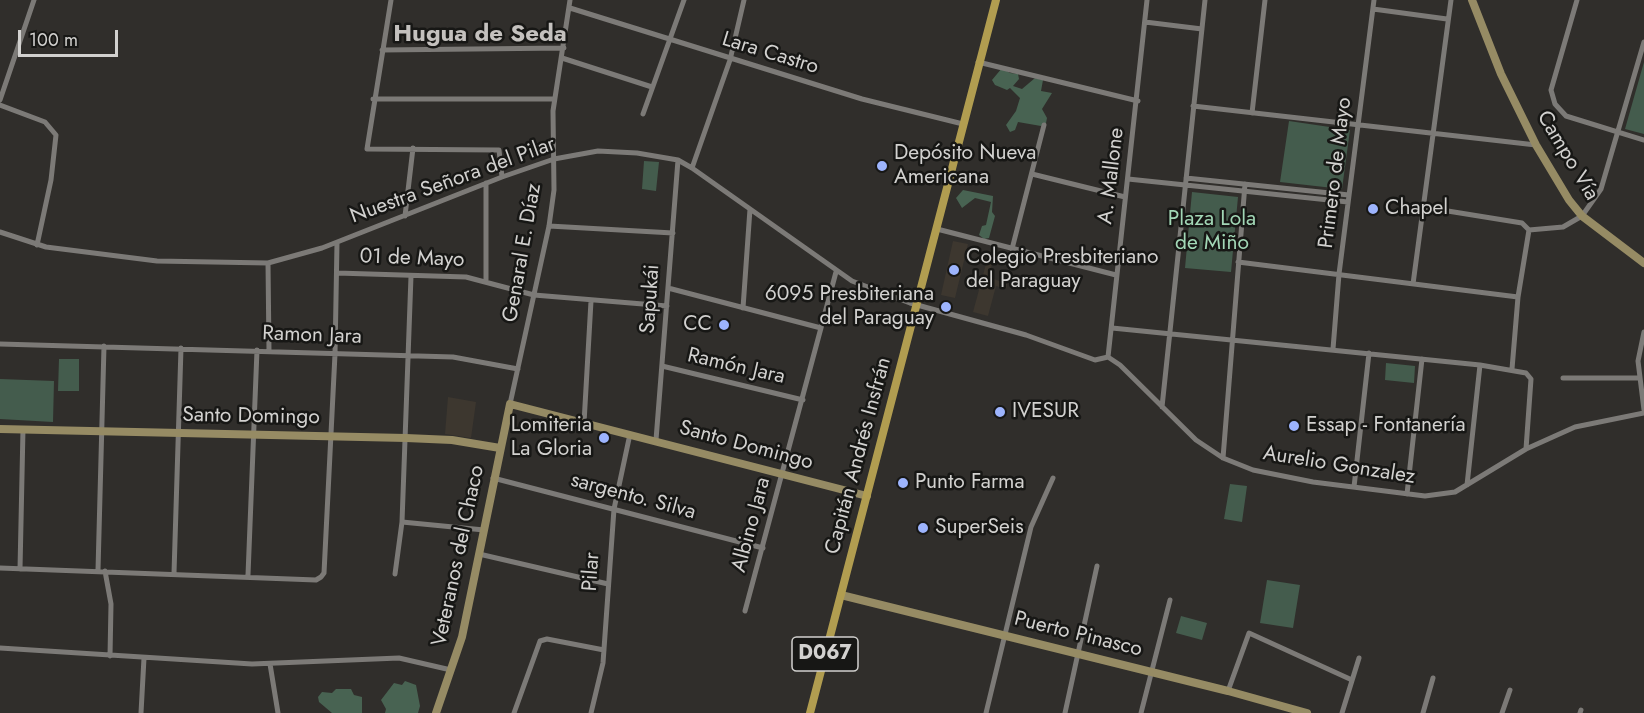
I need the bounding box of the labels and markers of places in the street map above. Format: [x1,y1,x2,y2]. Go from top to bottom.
place label: Depósito Nueva Americana [894,141,1036,191]
marker: Depósito Nueva Americana [875,159,889,173]
place label: Chapel [1385,196,1448,222]
marker: Chapel [1366,202,1380,216]
place label: Colegio Presbiteriano del Paraguay [966,245,1158,295]
marker: Colegio Presbiteriano del Paraguay [947,263,961,277]
place label: 6095 Presbiteriana del Paraguay [765,282,934,332]
marker: 6095 Presbiteriana del Paraguay [939,300,953,314]
place label: CC [683,312,712,338]
marker: CC [717,318,731,332]
place label: IVESUR [1012,399,1079,425]
marker: IVESUR [993,405,1007,419]
place label: Lomiteria La Gloria [511,413,592,463]
place label: Essap - Fontanería [1306,413,1466,439]
marker: Essap - Fontanería [1287,419,1301,433]
marker: Lomiteria La Gloria [597,431,611,445]
place label: Punto Farma [915,470,1025,496]
marker: Punto Farma [896,476,910,490]
place label: SuperSeis [935,515,1024,541]
marker: SuperSeis [916,521,930,535]

